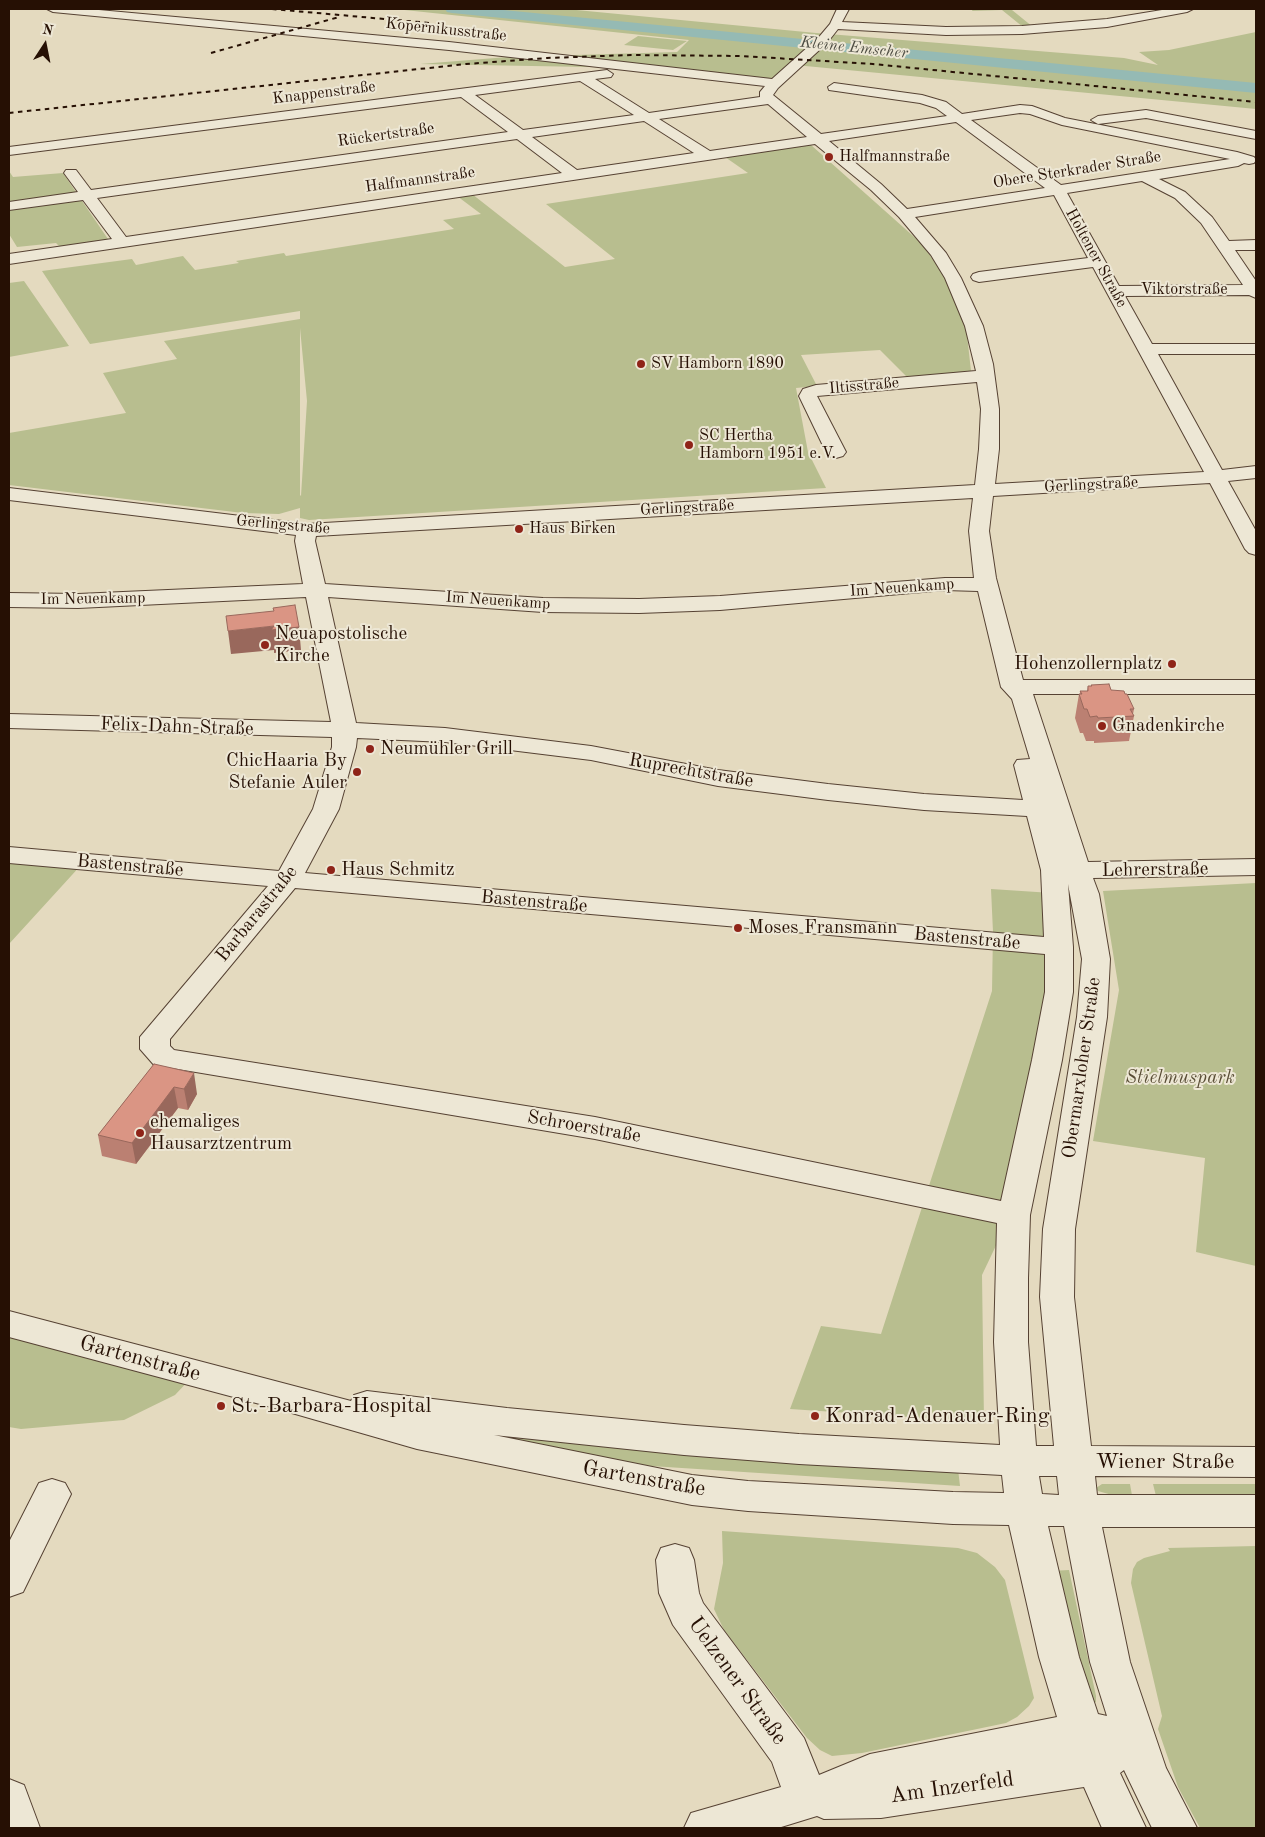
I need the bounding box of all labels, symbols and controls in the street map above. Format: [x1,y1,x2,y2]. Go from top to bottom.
street label: Kopernikusstraße [384,14,508,46]
north arrow [20,20,70,70]
text: N [41,22,54,38]
water label: Kleine Emscher [799,33,909,63]
street label: Knappenstraße [271,77,377,109]
street label: Rückertstraße [336,119,436,151]
place label: Halfmannstraße [839,147,950,167]
street label: Obere Sterkrader Straße [992,147,1162,193]
marker: Halfmannstraße [823,151,835,163]
street label: Halfmannstraße [364,163,476,197]
street label: Holtener Straße [1061,205,1131,311]
street label: Viktorstraße [1140,280,1228,300]
place label: SV Hamborn 1890 [651,354,784,374]
marker: SV Hamborn 1890 [635,358,647,370]
street label: Iltisstraße [828,373,900,399]
place label: SC Hertha Hamborn 1951 e.V. [699,426,836,464]
marker: SC Hertha Hamborn 1951 e.V. [683,439,695,451]
street label: Gerlingstraße [1043,473,1139,497]
street label: Gerlingstraße [639,496,735,520]
street label: Gerlingstraße [235,511,331,539]
place label: Haus Birken [529,519,616,539]
marker: Haus Birken [513,523,525,535]
street label: Im Neuenkamp [849,575,955,601]
street label: Im Neuenkamp [40,588,146,610]
street label: Im Neuenkamp [445,588,551,614]
place label: Neuapostolische Kirche [275,623,407,667]
marker: Neuapostolische Kirche [259,639,271,651]
place label: Hohenzollernplatz [1014,653,1162,675]
marker: Hohenzollernplatz [1166,658,1178,670]
street label: Felix-Dahn-Straße [100,713,254,741]
place label: Gnadenkirche [1112,715,1224,737]
marker: Gnadenkirche [1096,720,1108,732]
place label: Neumühler Grill [380,738,513,760]
marker: Neumühler Grill [364,743,376,755]
street label: Ruprechtstraße [627,749,755,793]
place label: ChicHaaria By Stefanie Auler [226,750,347,794]
marker: ChicHaaria By Stefanie Auler [351,766,363,778]
street label: Bastenstraße [76,850,184,882]
street label: Lehrerstraße [1101,858,1209,882]
place label: Haus Schmitz [341,859,455,881]
street label: Barbarastraße [211,861,303,967]
marker: Haus Schmitz [325,864,337,876]
street label: Bastenstraße [480,886,588,918]
place label: Moses Fransmann [748,917,897,939]
marker: Moses Fransmann [732,922,744,934]
street label: Bastenstraße [913,923,1021,955]
street label: Obermarxloher Straße [1058,976,1106,1160]
park label: Stielmuspark [1125,1067,1235,1089]
street label: Schroerstraße [525,1106,643,1148]
place label: ehemaliges Hausarztzentrum [150,1111,292,1155]
marker: ehemaliges Hausarztzentrum [134,1127,146,1139]
street label: Gartenstraße [77,1330,203,1388]
place label: St.-Barbara-Hospital [231,1393,432,1419]
marker: St.-Barbara-Hospital [215,1400,227,1412]
place label: Konrad-Adenauer-Ring [825,1403,1050,1429]
marker: Konrad-Adenauer-Ring [809,1410,821,1422]
street label: Wiener Straße [1096,1449,1234,1475]
street label: Gartenstraße [581,1455,707,1503]
street label: Uelzener Straße [682,1612,792,1750]
street label: Am Inzerfeld [888,1766,1016,1810]

